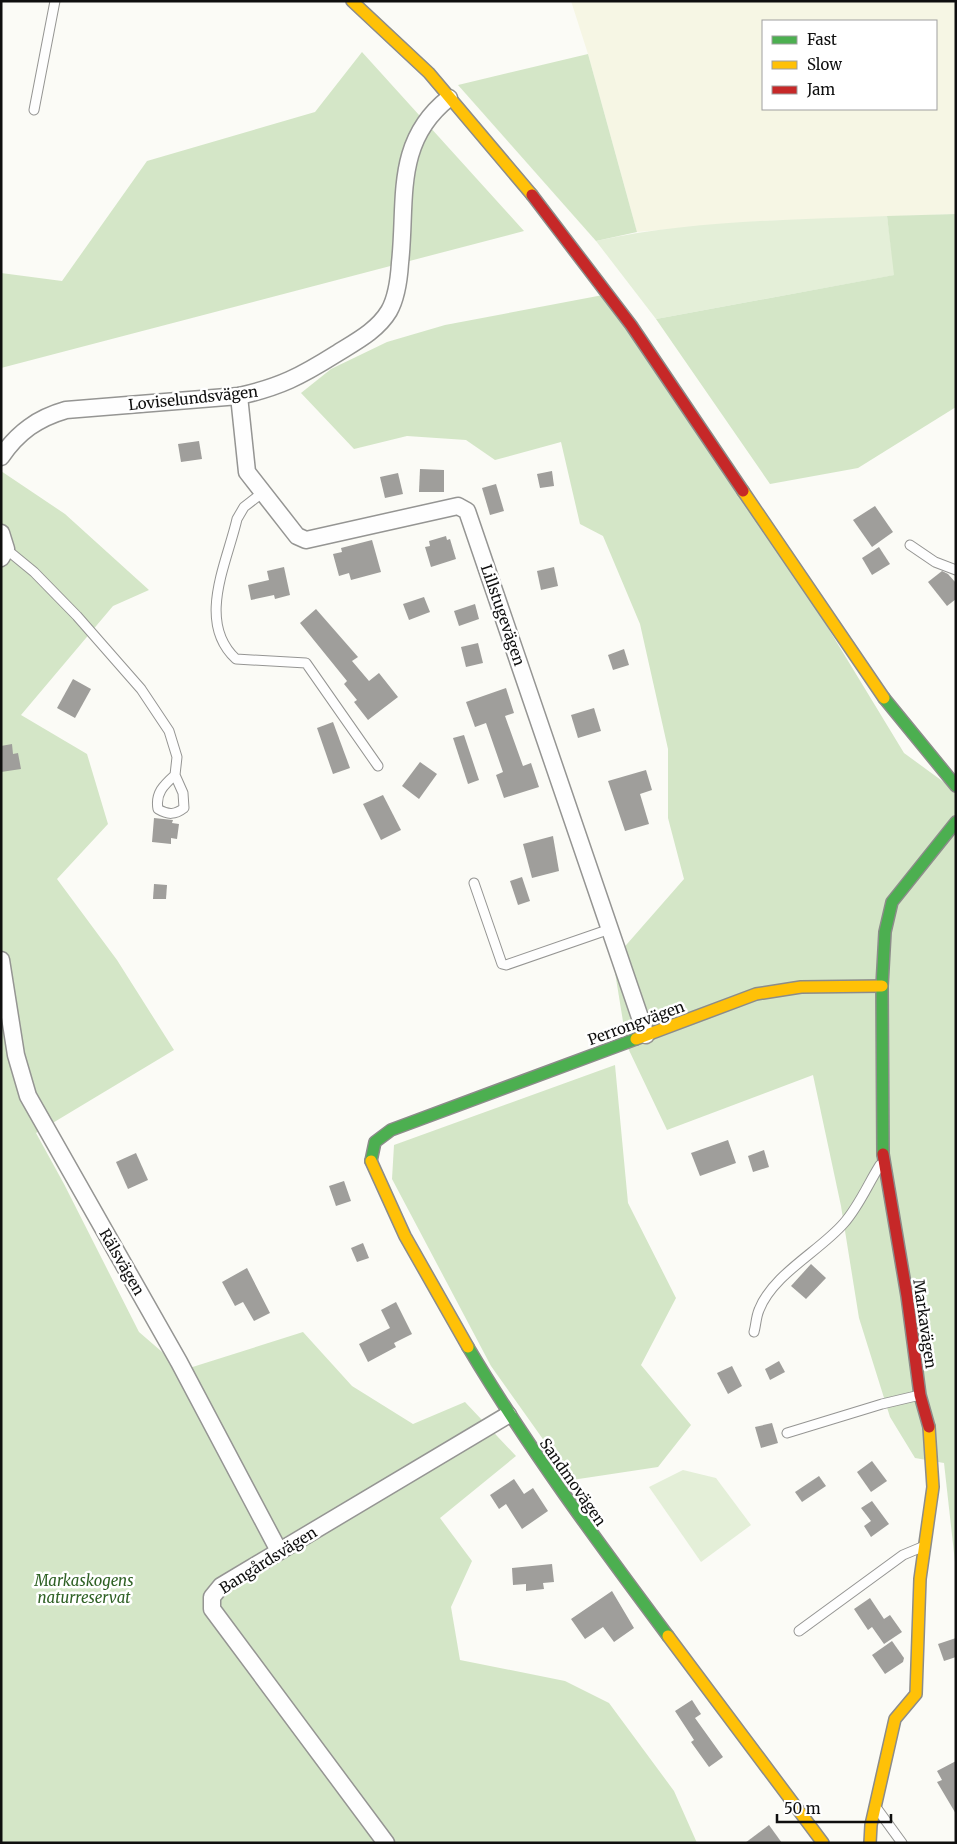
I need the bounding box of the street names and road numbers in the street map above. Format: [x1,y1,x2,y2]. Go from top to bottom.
street label: Loviselundsvägen [127,382,259,414]
street label: Lillstugevägen [477,562,529,668]
street label: Perrongvägen [585,997,687,1049]
street label: Rälsvägen [95,1225,149,1299]
street label: Markavägen [909,1278,941,1370]
street label: Sandmovägen [536,1434,610,1530]
street label: Bangårdsvägen [216,1522,320,1598]

